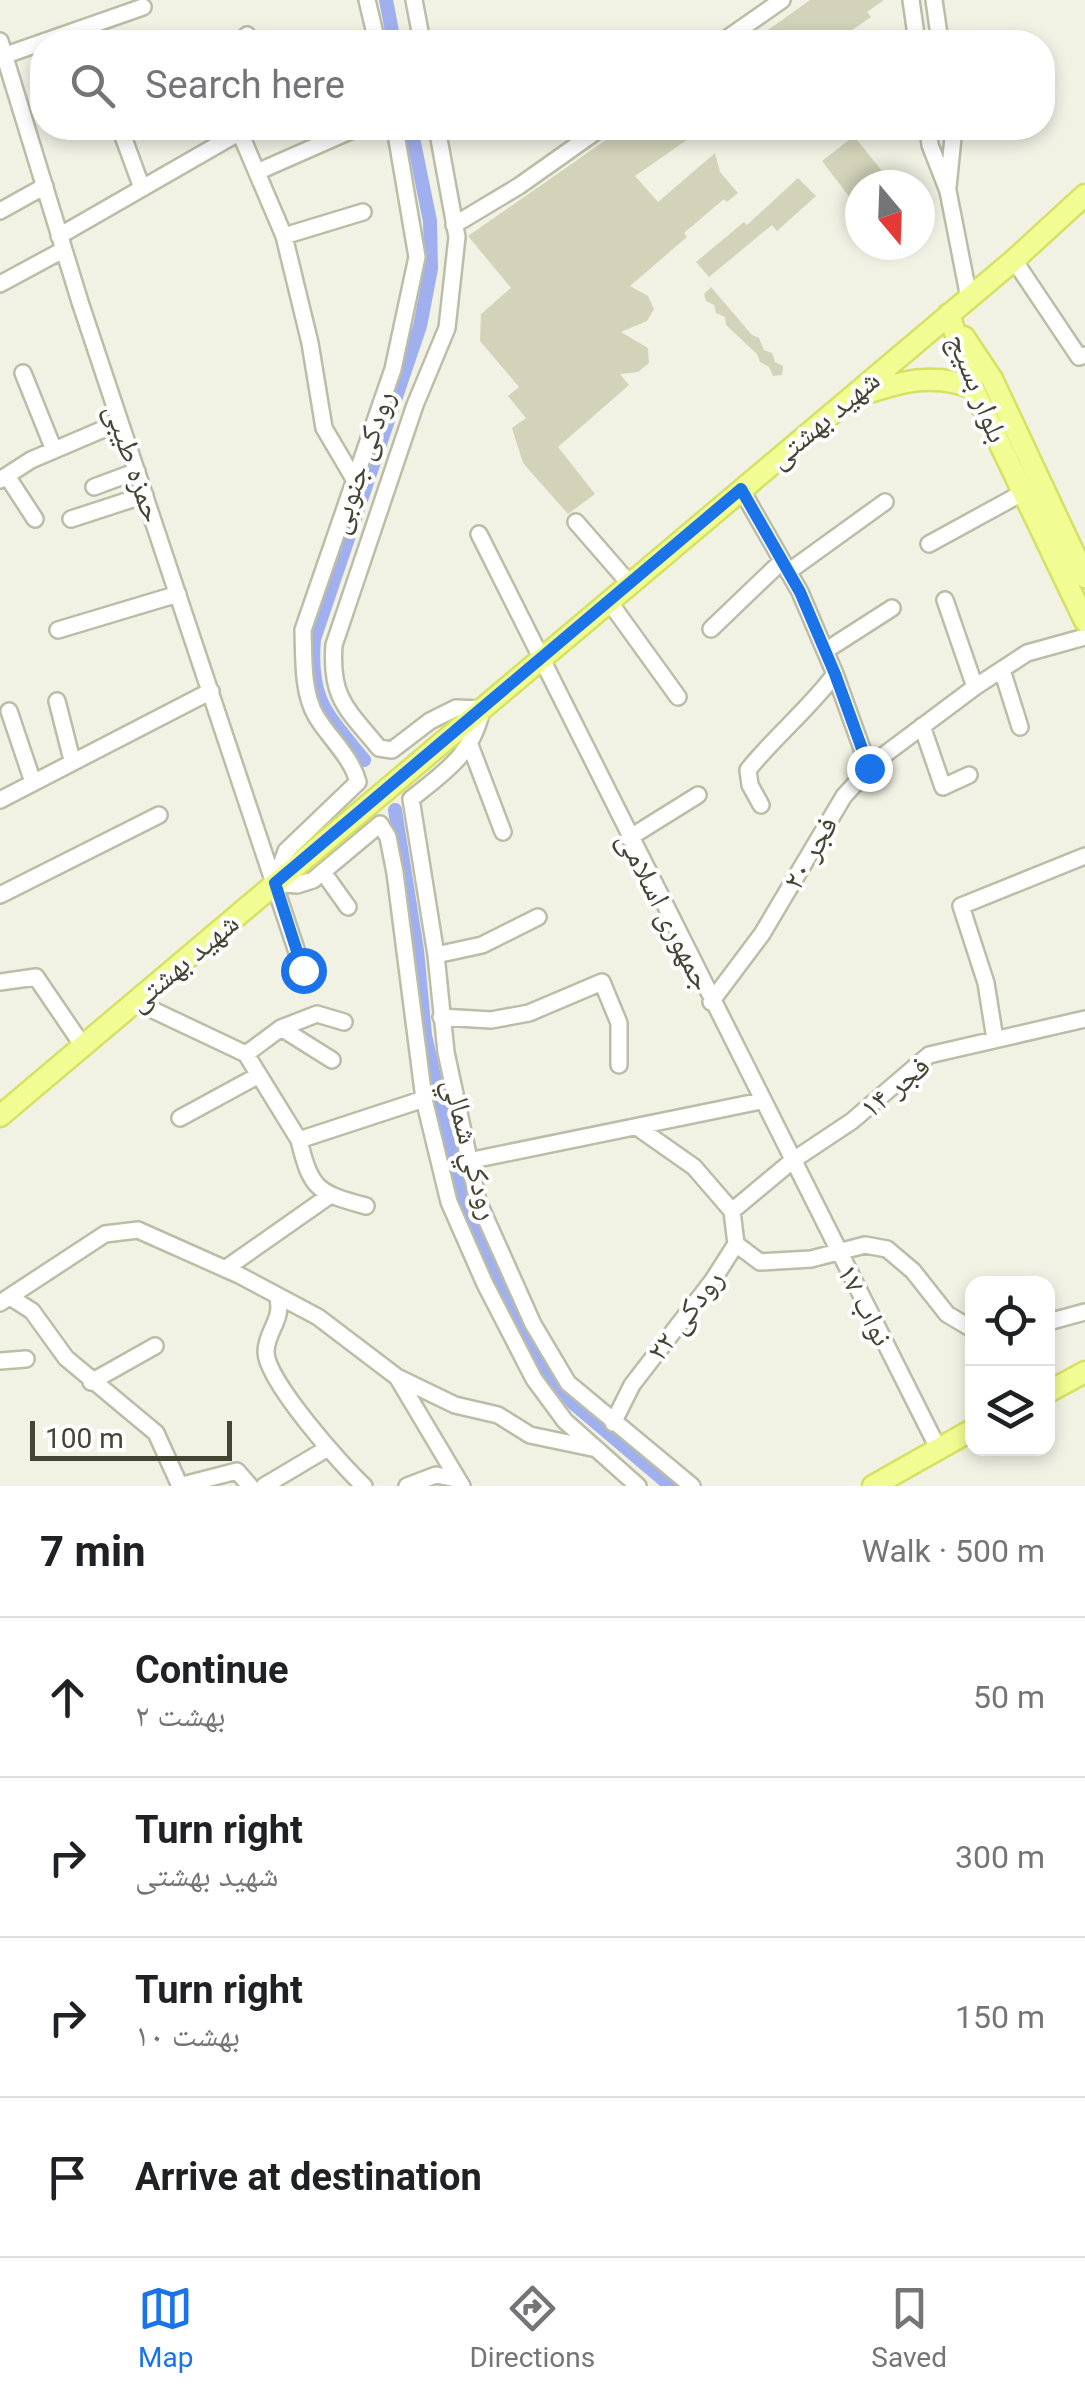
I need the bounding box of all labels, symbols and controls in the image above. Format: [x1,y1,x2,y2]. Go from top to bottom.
search box [30,30,1055,140]
icon: search [65,58,120,113]
text: Search here [145,63,345,107]
north arrow [845,170,935,260]
street label: بلوار بسیج [939,328,1016,448]
street label: شهید بهشتی [761,362,887,476]
street label: رودکی جنوبی [320,386,402,538]
street label: حمزه طیبی [97,399,171,527]
route end [847,746,893,792]
street label: فجر ۲۰ [775,810,844,896]
street label: جمهوری اسلامی [609,825,721,997]
street label: شهید بهشتی [120,905,246,1019]
route start [281,948,327,994]
street label: فجر ۱۴ [853,1048,936,1125]
street label: رودکي شمالي [429,1074,507,1225]
street label: نواب ۱۷ [830,1258,901,1351]
street label: رودکی ۲۲ [639,1262,731,1368]
map controls [965,1276,1055,1456]
button: locate [965,1276,1055,1366]
button: layers [965,1366,1055,1456]
scale bar [30,1416,232,1460]
text: 100 m [45,1422,124,1455]
text: 7 min [40,1527,146,1576]
text: Walk · 500 m [862,1532,1045,1570]
text: Continue [135,1648,289,1692]
icon: ahead [40,1670,95,1725]
text: 50 m [973,1678,1045,1716]
text: بهشت ۲ [135,1696,226,1734]
text: Turn right [135,1808,303,1852]
icon: right [40,1830,95,1885]
text: 300 m [955,1838,1045,1876]
text: شهید بهشتی [135,1856,279,1894]
text: Turn right [135,1968,303,2012]
icon: right [40,1990,95,2045]
text: 150 m [955,1998,1045,2036]
text: بهشت ۱۰ [135,2016,240,2054]
icon: arrive [40,2150,95,2205]
text: Arrive at destination [135,2155,482,2199]
tab: Map [138,2281,193,2374]
tab: Directions [469,2281,595,2374]
tab: Saved [871,2281,947,2374]

